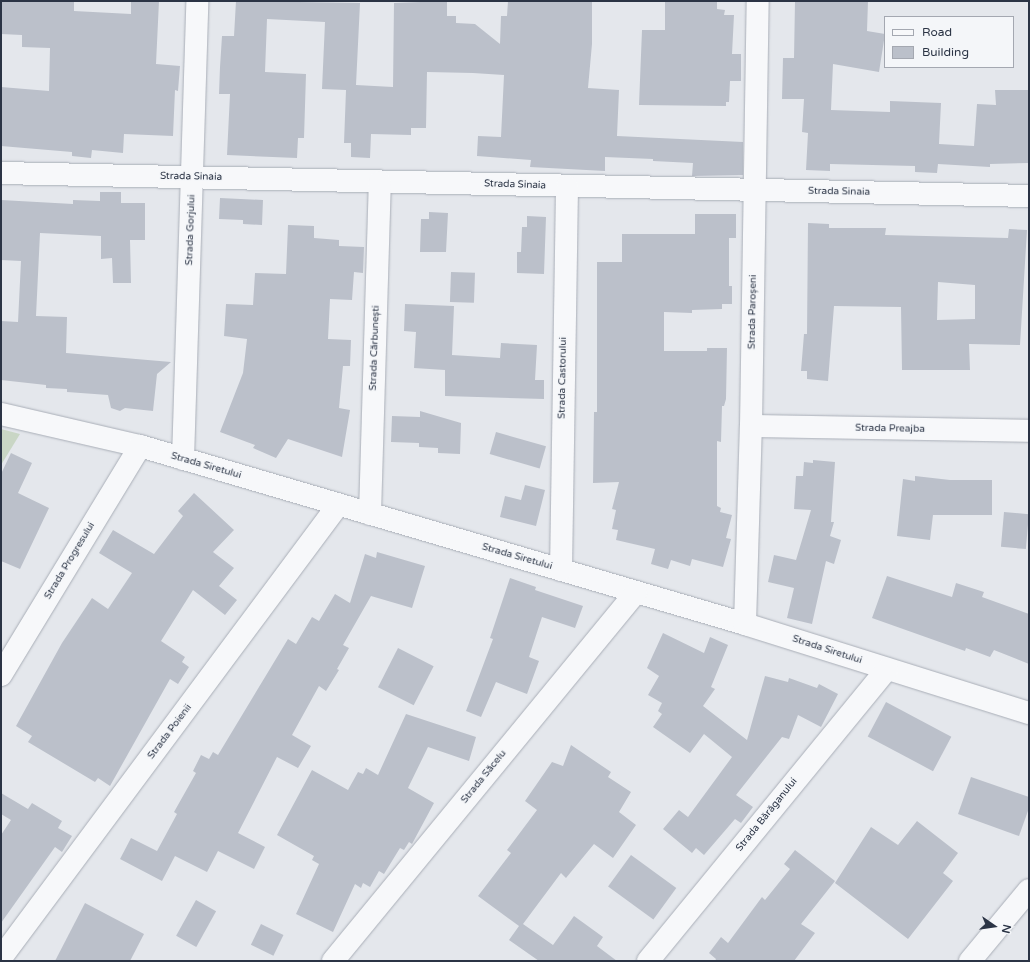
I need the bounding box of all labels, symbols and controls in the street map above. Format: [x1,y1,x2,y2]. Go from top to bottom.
legend [884,16,1014,68]
text: Road [922,25,952,39]
text: Building [922,45,969,59]
street label: Strada Sinaia [160,170,222,184]
street label: Strada Sinaia [484,178,546,192]
street label: Strada Sinaia [808,185,870,199]
street label: Strada Gorjului [184,194,198,266]
street label: Strada Paroșeni [746,275,760,349]
street label: Strada Cărbunești [368,305,382,391]
street label: Strada Castorului [556,337,570,419]
street label: Strada Preajba [855,422,925,436]
street label: Strada Siretului [169,450,243,482]
street label: Strada Progresului [42,520,98,602]
street label: Strada Siretului [480,541,554,573]
street label: Strada Siretului [791,633,863,667]
street label: Strada Poienii [145,702,195,762]
street label: Strada Săcelu [459,748,509,806]
street label: Strada Bărăganului [734,776,800,854]
north arrow [974,906,1014,946]
text: N [999,923,1014,935]

